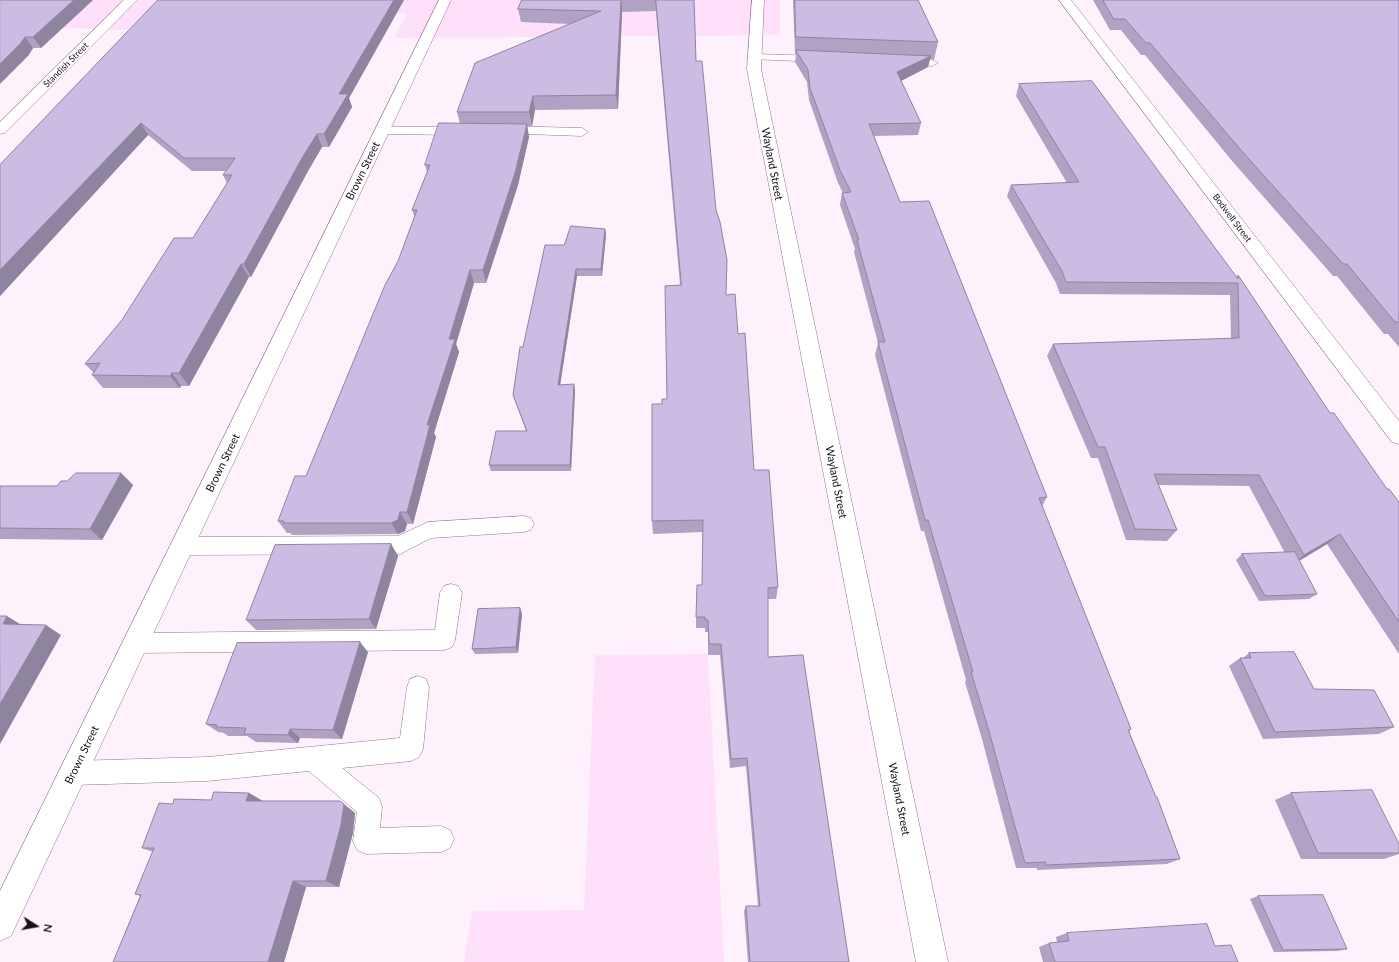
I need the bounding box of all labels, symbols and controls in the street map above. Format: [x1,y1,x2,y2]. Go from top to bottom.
street label: Standish Street [41,40,91,90]
street label: Wayland Street [758,126,786,202]
street label: Brown Street [343,140,383,202]
street label: Bodwell Street [1210,192,1254,244]
street label: Brown Street [203,432,243,494]
street label: Wayland Street [822,444,850,520]
street label: Brown Street [62,724,102,786]
street label: Wayland Street [885,761,913,837]
north arrow [16,906,56,946]
text: N [41,923,55,934]

